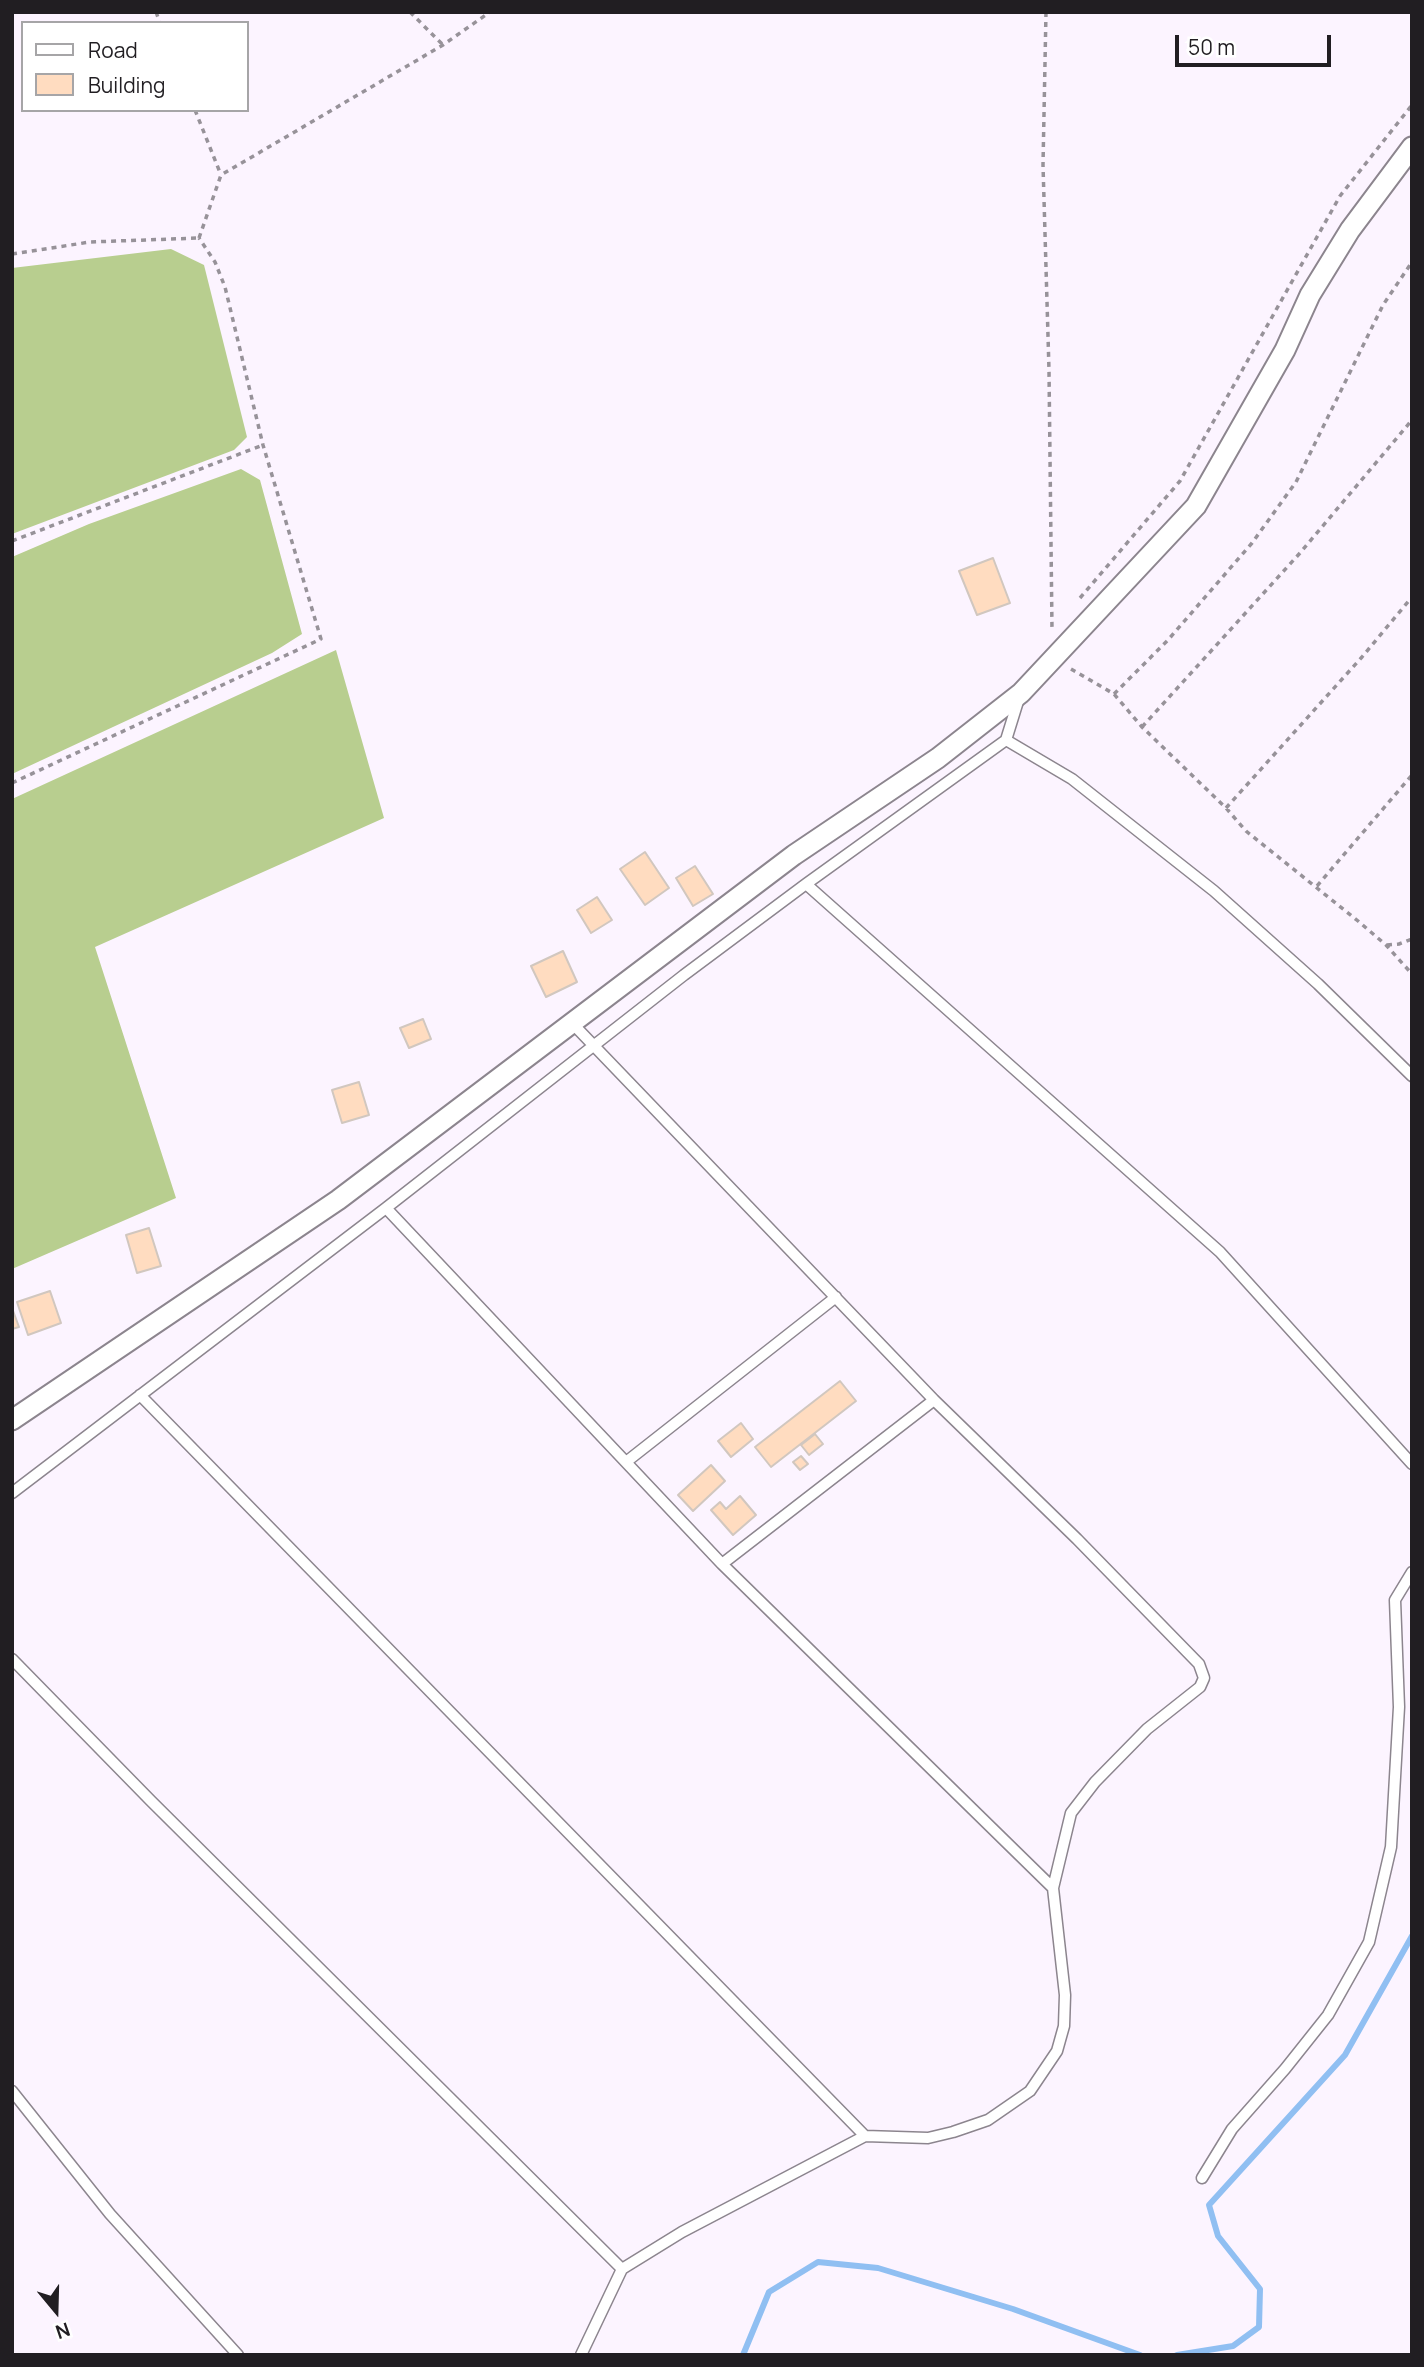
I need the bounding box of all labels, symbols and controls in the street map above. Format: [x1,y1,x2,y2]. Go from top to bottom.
legend [21,21,248,112]
scale bar [1179,21,1335,65]
text: 50 m [1188,33,1235,61]
text: Road [88,36,138,64]
text: Building [88,71,165,99]
north arrow [21,2276,91,2346]
text: N [52,2316,74,2345]

